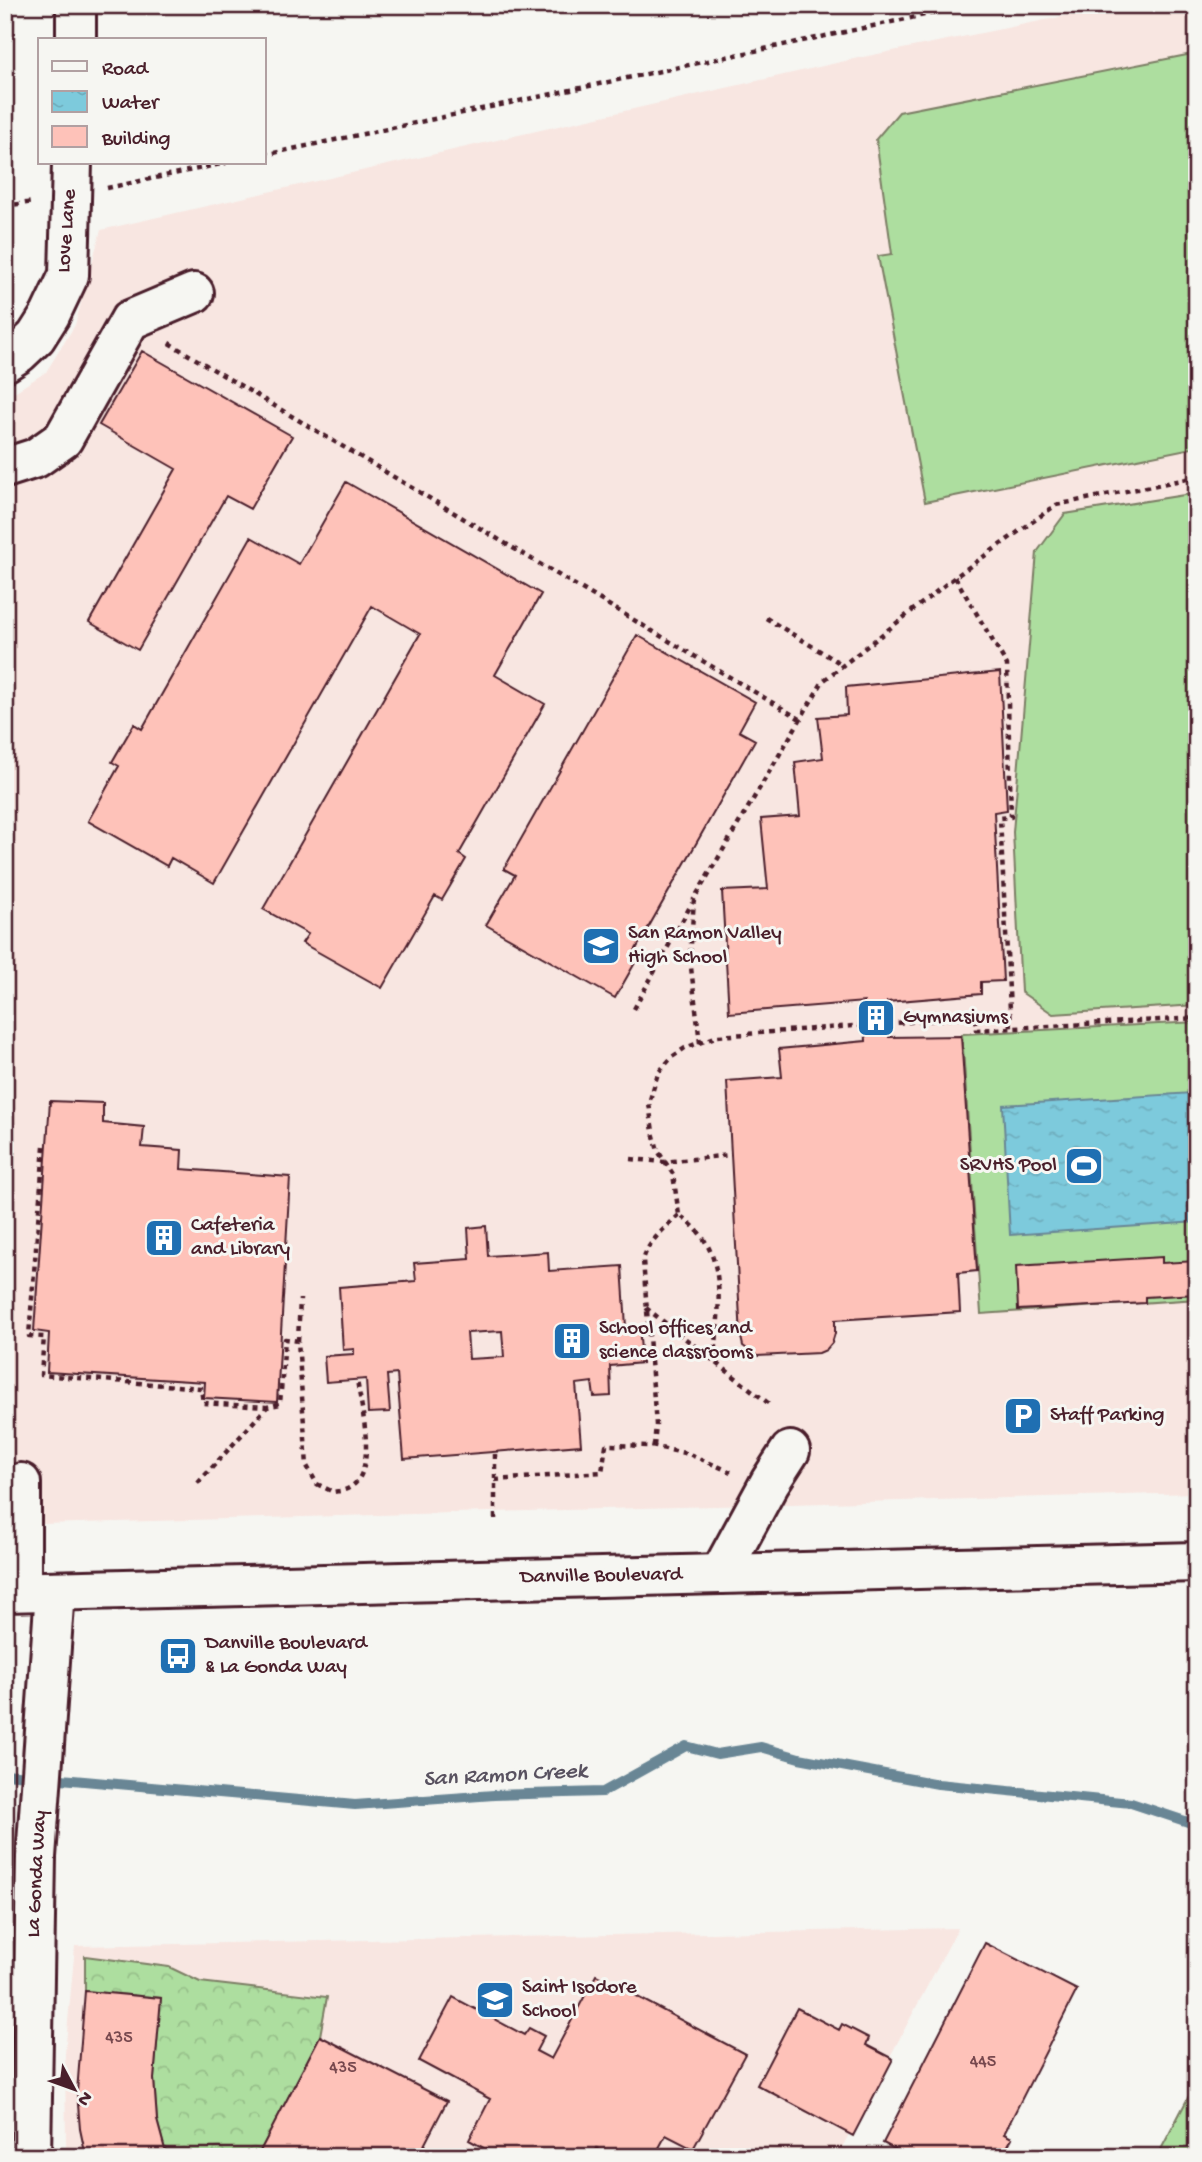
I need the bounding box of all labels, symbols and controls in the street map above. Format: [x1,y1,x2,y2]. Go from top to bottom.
legend [38,38,266,164]
text: Road [102,58,150,83]
text: Water [102,92,160,117]
text: Building [101,128,171,153]
street label: Love Lane [53,187,83,274]
place label: San Ramon Valley High School [628,922,782,971]
school or university icon: San Ramon Valley High School [580,925,622,967]
building icon: Gymnasiums [855,997,897,1039]
place label: Gymnasiums [903,1006,1009,1031]
sports icon: SRVHS Pool [1063,1145,1105,1187]
place label: SRVHS Pool [960,1154,1057,1179]
place label: Cafeteria and Library [191,1214,290,1263]
building icon: Cafeteria and Library [143,1217,185,1259]
place label: School offices and science classrooms [599,1317,754,1366]
building icon: School offices and science classrooms [551,1320,593,1362]
parking icon: Staff Parking [1002,1395,1044,1437]
place label: Staff Parking [1050,1404,1164,1429]
street label: Danville Boulevard [518,1563,684,1591]
place label: Danville Boulevard & La Gonda Way [203,1632,369,1681]
bus stop icon: Danville Boulevard & La Gonda Way [157,1635,199,1677]
water label: San Ramon Creek [422,1758,590,1794]
street label: La Gonda Way [22,1810,54,1938]
place label: Saint Isodore School [522,1976,638,2025]
school or university icon: Saint Isodore School [474,1979,516,2021]
house number: 435 [105,2028,133,2049]
house number: 445 [970,2052,996,2073]
north arrow [38,2054,108,2124]
house number: 435 [329,2058,357,2079]
text: N [71,2086,97,2110]

